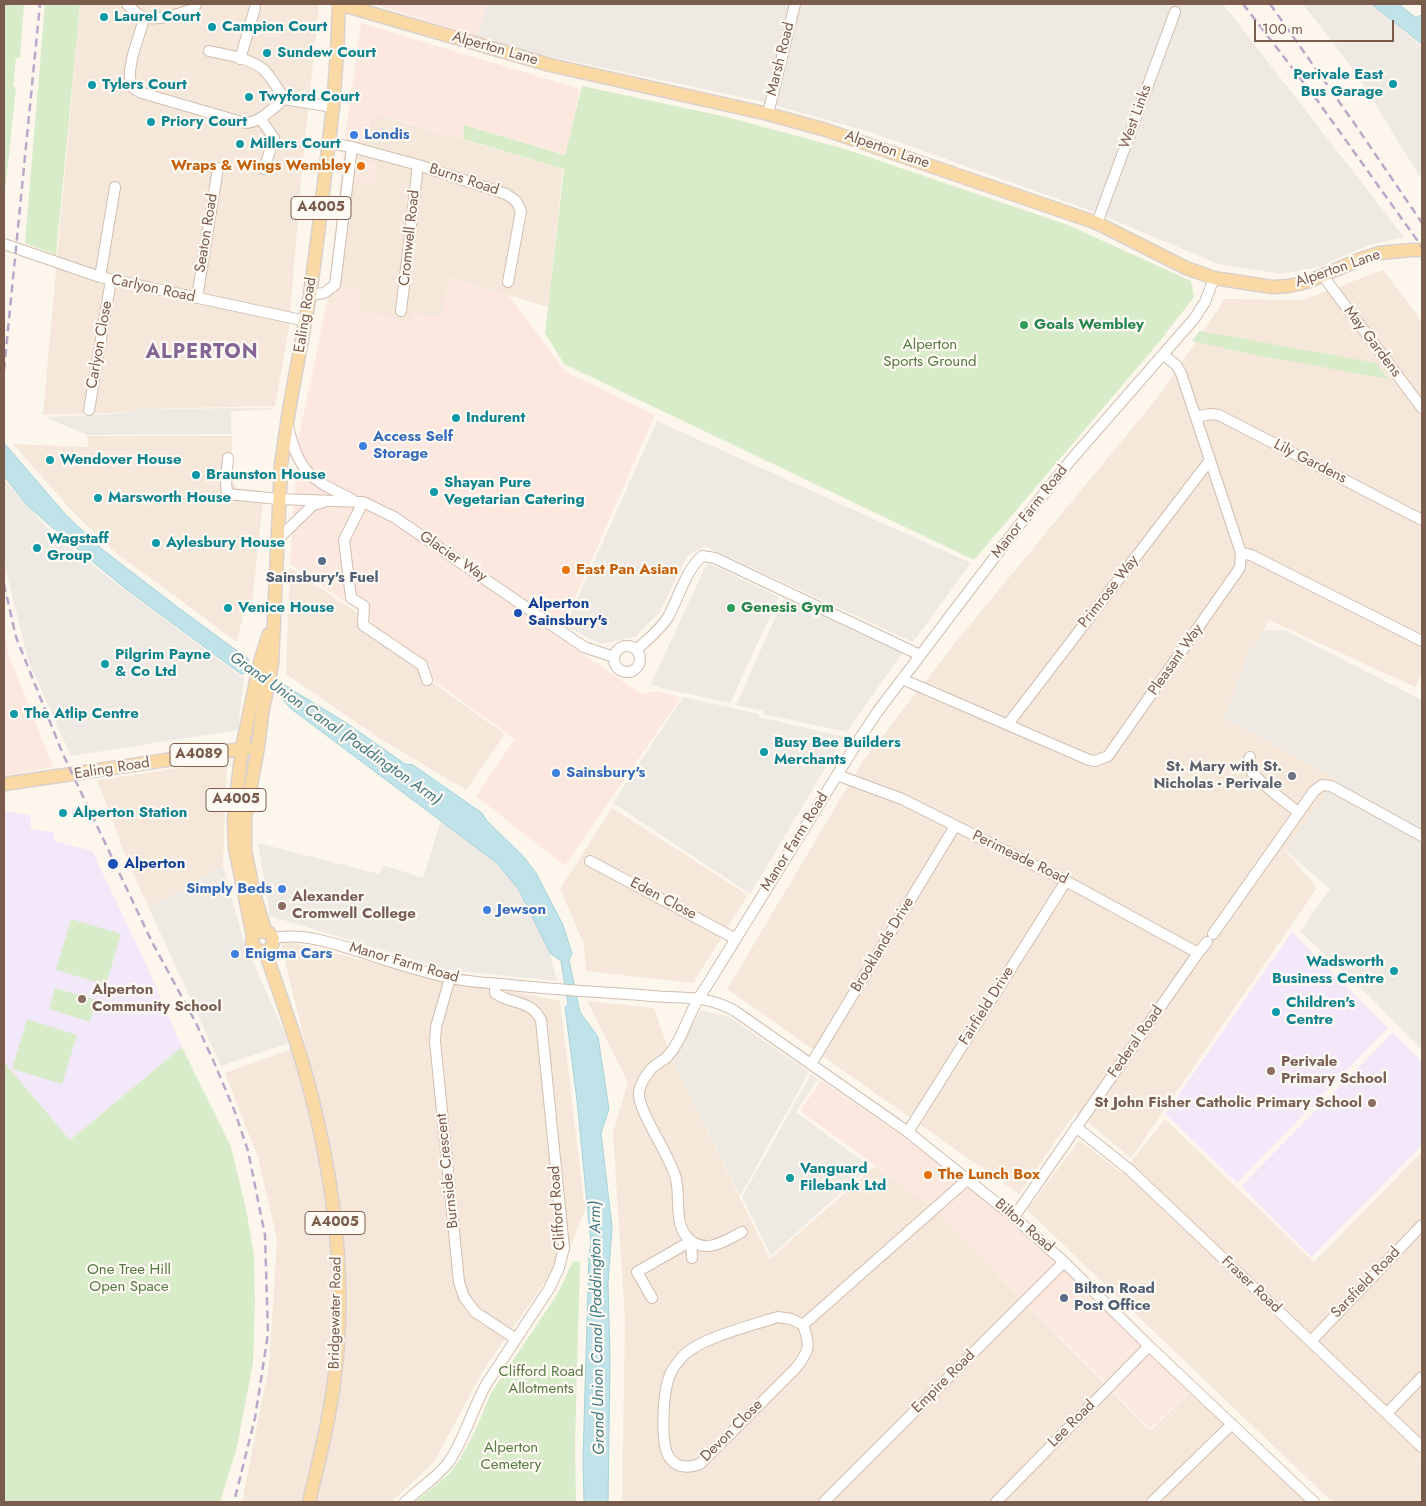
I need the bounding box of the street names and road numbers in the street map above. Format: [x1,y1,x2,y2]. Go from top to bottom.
street label: Marsh Road [763,20,799,98]
street label: Alperton Lane [450,28,540,70]
street label: West Links [1116,83,1156,151]
street label: Alperton Lane [842,127,932,173]
street label: Burns Road [427,160,501,200]
street label: Cromwell Road [396,189,424,287]
street label: Seaton Road [192,192,222,274]
road number: A4005 [291,197,351,220]
street label: Alperton Lane [1293,246,1383,292]
street label: Carlyon Road [109,271,197,307]
street label: Ealing Road [291,276,321,354]
street label: Carlyon Close [83,300,117,390]
street label: May Gardens [1339,303,1405,381]
street label: Lily Gardens [1271,436,1349,488]
street label: Manor Farm Road [988,462,1072,562]
street label: Glacier Way [416,528,490,586]
street label: Primrose Way [1075,552,1143,632]
street label: Pleasant Way [1145,621,1207,699]
road number: A4089 [170,744,228,766]
street label: Ealing Road [73,754,151,784]
road number: A4005 [206,788,266,812]
street label: Manor Farm Road [757,789,833,895]
street label: Perimeade Road [969,827,1071,889]
street label: Eden Close [627,874,699,924]
street label: Brooklands Drive [848,894,918,996]
street label: Manor Farm Road [347,939,461,987]
street label: Fairfield Drive [956,963,1018,1049]
street label: Federal Road [1105,1003,1167,1081]
street label: Burnside Crescent [433,1113,463,1229]
street label: Clifford Road [546,1165,570,1251]
street label: Bilton Road [991,1196,1057,1256]
road number: A4005 [305,1212,365,1234]
street label: Sarsfield Road [1328,1244,1404,1322]
street label: Fraser Road [1217,1253,1285,1317]
street label: Bridgewater Road [326,1256,346,1370]
street label: Empire Road [909,1347,979,1417]
street label: Devon Close [697,1396,767,1466]
street label: Lee Road [1045,1397,1099,1451]

